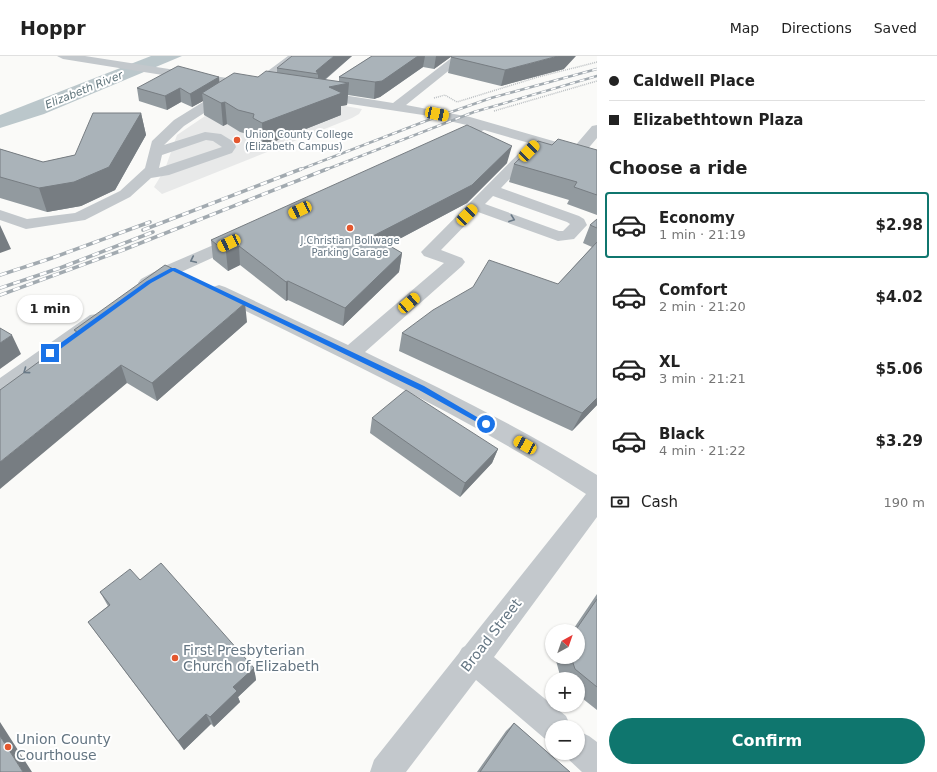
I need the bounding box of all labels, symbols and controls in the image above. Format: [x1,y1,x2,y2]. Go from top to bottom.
text: Hoppr [20,17,86,39]
text: Map [730,20,759,36]
text: Directions [781,20,852,36]
text: Saved [874,20,917,36]
water label: Elizabeth River [43,68,126,111]
text: Caldwell Place [633,72,755,90]
car [424,106,450,122]
text: Elizabethtown Plaza [633,111,804,129]
place label: Union County College (Elizabeth Campus) [245,129,353,152]
marker: Union County College (Elizabeth Campus) [232,135,242,145]
car [516,138,542,164]
text: Choose a ride [609,157,748,178]
car [287,199,313,221]
car [454,202,480,228]
icon: car [611,207,647,243]
text: Economy [659,209,735,227]
one-way arrow [509,215,516,223]
text: $2.98 [876,216,923,234]
marker: J.Christian Bollwage Parking Garage [345,223,355,233]
text: 1 min · 21:19 [659,227,746,242]
car [216,232,242,254]
place label: J.Christian Bollwage Parking Garage [299,235,400,258]
one-way arrow [190,255,197,263]
icon: car [611,279,647,315]
text: Comfort [659,281,727,299]
text: $4.02 [876,288,923,306]
car [396,291,422,315]
callout: 1 min [17,295,83,323]
text: 2 min · 21:20 [659,299,746,314]
text: 1 min [30,301,70,316]
route end [41,344,59,362]
icon: car [611,351,647,387]
text: XL [659,353,680,371]
text: $5.06 [876,360,923,378]
one-way arrow [23,366,30,373]
text: 3 min · 21:21 [659,371,746,386]
route start [477,415,495,433]
icon: car [611,423,647,459]
text: Black [659,425,705,443]
text: $3.29 [876,432,923,450]
car [512,434,538,456]
text: 4 min · 21:22 [659,443,746,458]
icon: cash [609,491,631,513]
text: Cash [641,493,678,511]
text: 190 m [883,495,925,510]
street label: Broad Street [458,595,525,675]
north arrow [545,624,585,664]
map controls [545,624,585,760]
place label: First Presbyterian Church of Elizabeth [183,642,319,674]
marker: First Presbyterian Church of Elizabeth [170,653,180,663]
button: + [545,672,585,712]
button: Confirm [609,718,925,764]
button: − [545,720,585,760]
place label: Union County Courthouse [16,731,111,763]
marker: Union County Courthouse [3,742,13,752]

